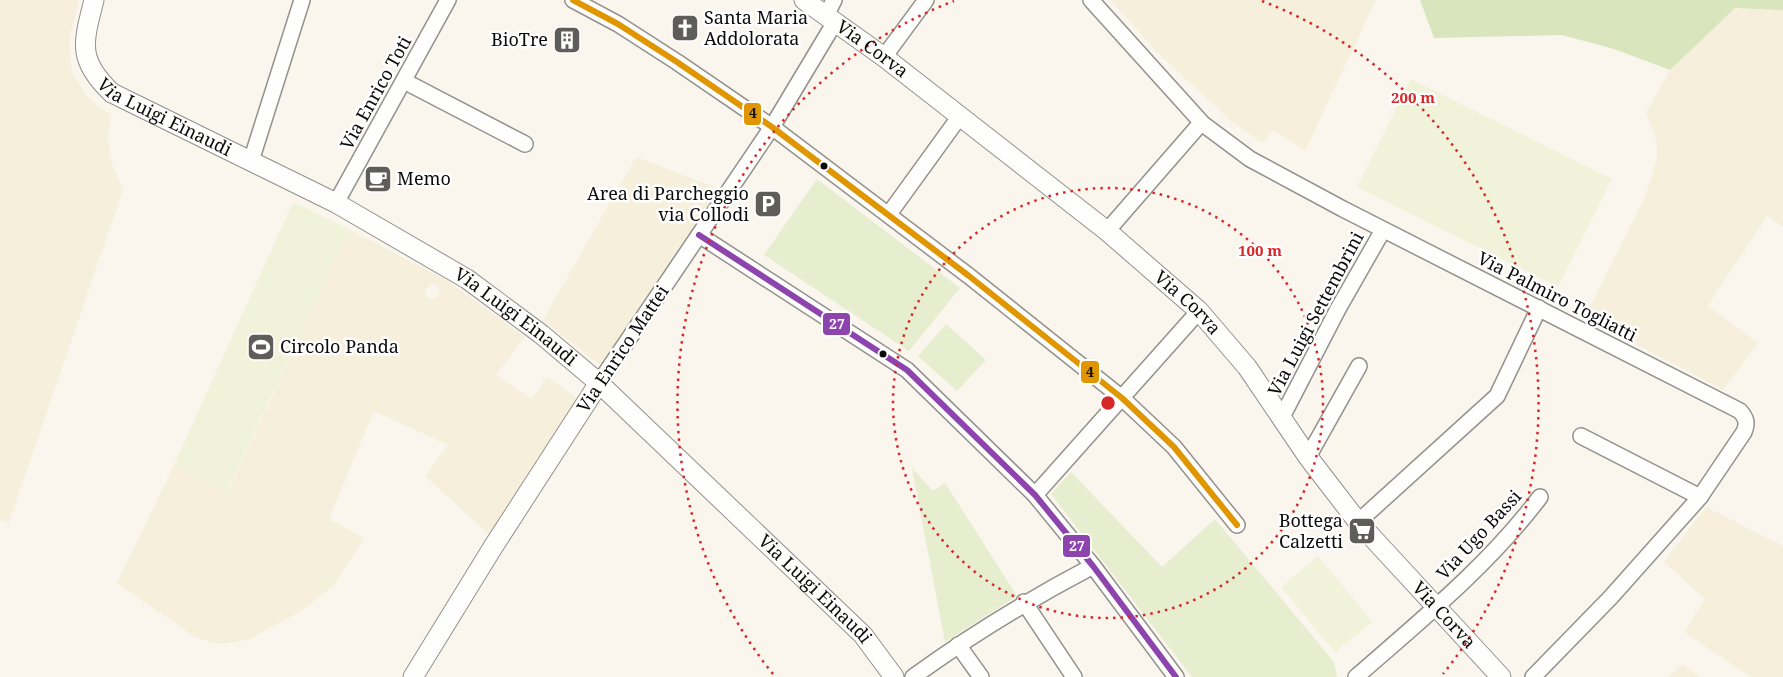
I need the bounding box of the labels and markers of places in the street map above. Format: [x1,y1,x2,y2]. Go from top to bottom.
place label: Santa Maria Addolorata [704,5,808,50]
church icon: Santa Maria Addolorata [670,13,700,43]
building icon: BioTre [552,25,582,55]
place label: BioTre [491,27,548,51]
unlabelled marker [819,161,829,171]
cafe icon: Memo [363,164,393,194]
place label: Memo [397,166,451,190]
place label: Area di Parcheggio via Collodi [587,181,749,226]
parking icon: Area di Parcheggio via Collodi [753,189,783,219]
sports icon: Circolo Panda [246,332,276,362]
place label: Circolo Panda [280,334,399,358]
unlabelled marker [878,349,888,359]
centre of rings [1099,394,1117,412]
place label: Bottega Calzetti [1279,508,1343,553]
supermarket icon: Bottega Calzetti [1347,516,1377,546]

